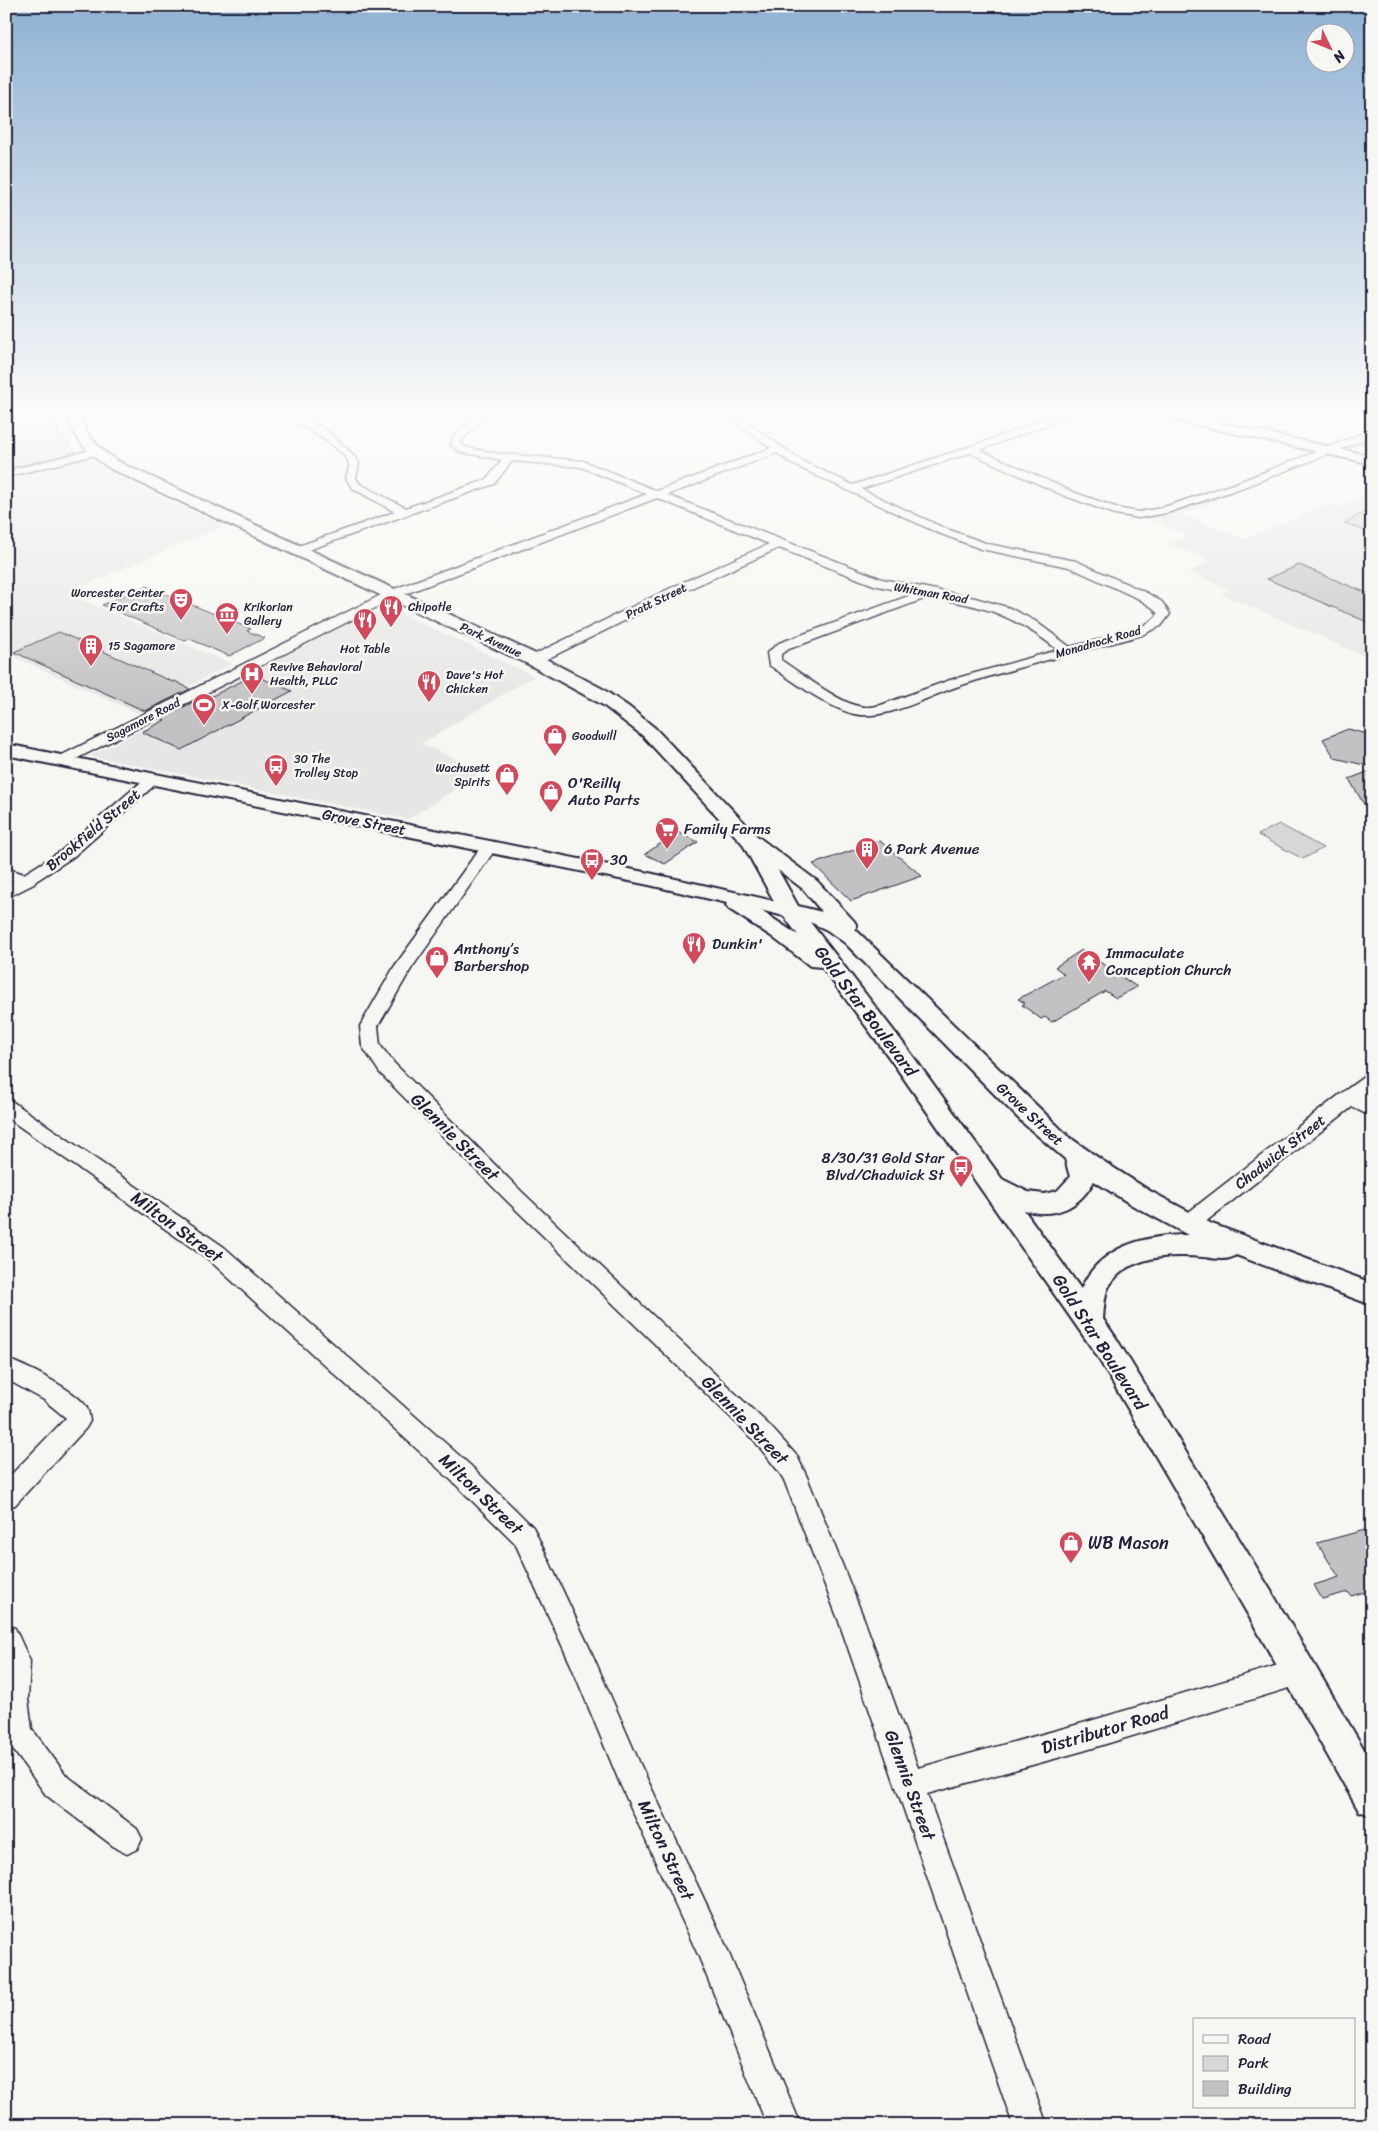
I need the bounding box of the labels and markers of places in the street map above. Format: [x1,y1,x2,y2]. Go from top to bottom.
place label: Worcester Center For Crafts [71,582,165,618]
theatre icon: Worcester Center For Crafts [168,587,194,621]
restaurant icon: Chipotle [378,594,404,628]
place label: Krikorian Gallery [244,596,293,632]
place label: Chipotle [408,596,452,618]
museum icon: Krikorian Gallery [214,601,240,635]
restaurant icon: Hot Table [352,607,378,641]
building icon: 15 Sagamore [78,633,104,667]
place label: 15 Sagamore [108,635,176,657]
place label: Hot Table [340,638,390,660]
place label: Revive Behavioral Health, PLLC [270,656,363,692]
hospital icon: Revive Behavioral Health, PLLC [239,661,265,695]
place label: Dave's Hot Chicken [446,664,505,700]
restaurant icon: Dave's Hot Chicken [416,669,442,703]
sports icon: X-Golf Worcester [191,692,217,726]
place label: X-Golf Worcester [221,694,316,716]
shop icon: Goodwill [542,723,568,757]
place label: Goodwill [572,725,617,747]
place label: 30 The Trolley Stop [294,748,359,784]
bus stop icon: 30 The Trolley Stop [263,753,289,787]
place label: Wachusett Spirits [435,757,490,793]
shop icon: Wachusett Spirits [494,762,520,796]
place label: O'Reilly Auto Parts [567,770,640,813]
shop icon: O'Reilly Auto Parts [538,779,564,813]
supermarket icon: Family Farms [654,816,680,850]
place label: Family Farms [684,816,772,842]
building icon: 6 Park Avenue [854,836,880,870]
place label: 6 Park Avenue [884,836,980,862]
bus stop icon: 30 [579,847,605,881]
place label: 30 [610,847,628,873]
restaurant icon: Dunkin' [681,931,707,965]
place label: Dunkin' [712,931,763,957]
place label: Anthony’s Barbershop [453,936,529,979]
place label: Immaculate Conception Church [1105,940,1231,983]
shop icon: Anthony’s Barbershop [424,945,450,979]
temple icon: Immaculate Conception Church [1076,949,1102,983]
place label: 8/30/31 Gold Star Blvd/Chadwick St [822,1145,945,1188]
bus stop icon: 8/30/31 Gold Star Blvd/Chadwick St [948,1154,974,1188]
place label: WB Mason [1088,1527,1169,1559]
shop icon: WB Mason [1058,1530,1084,1564]

